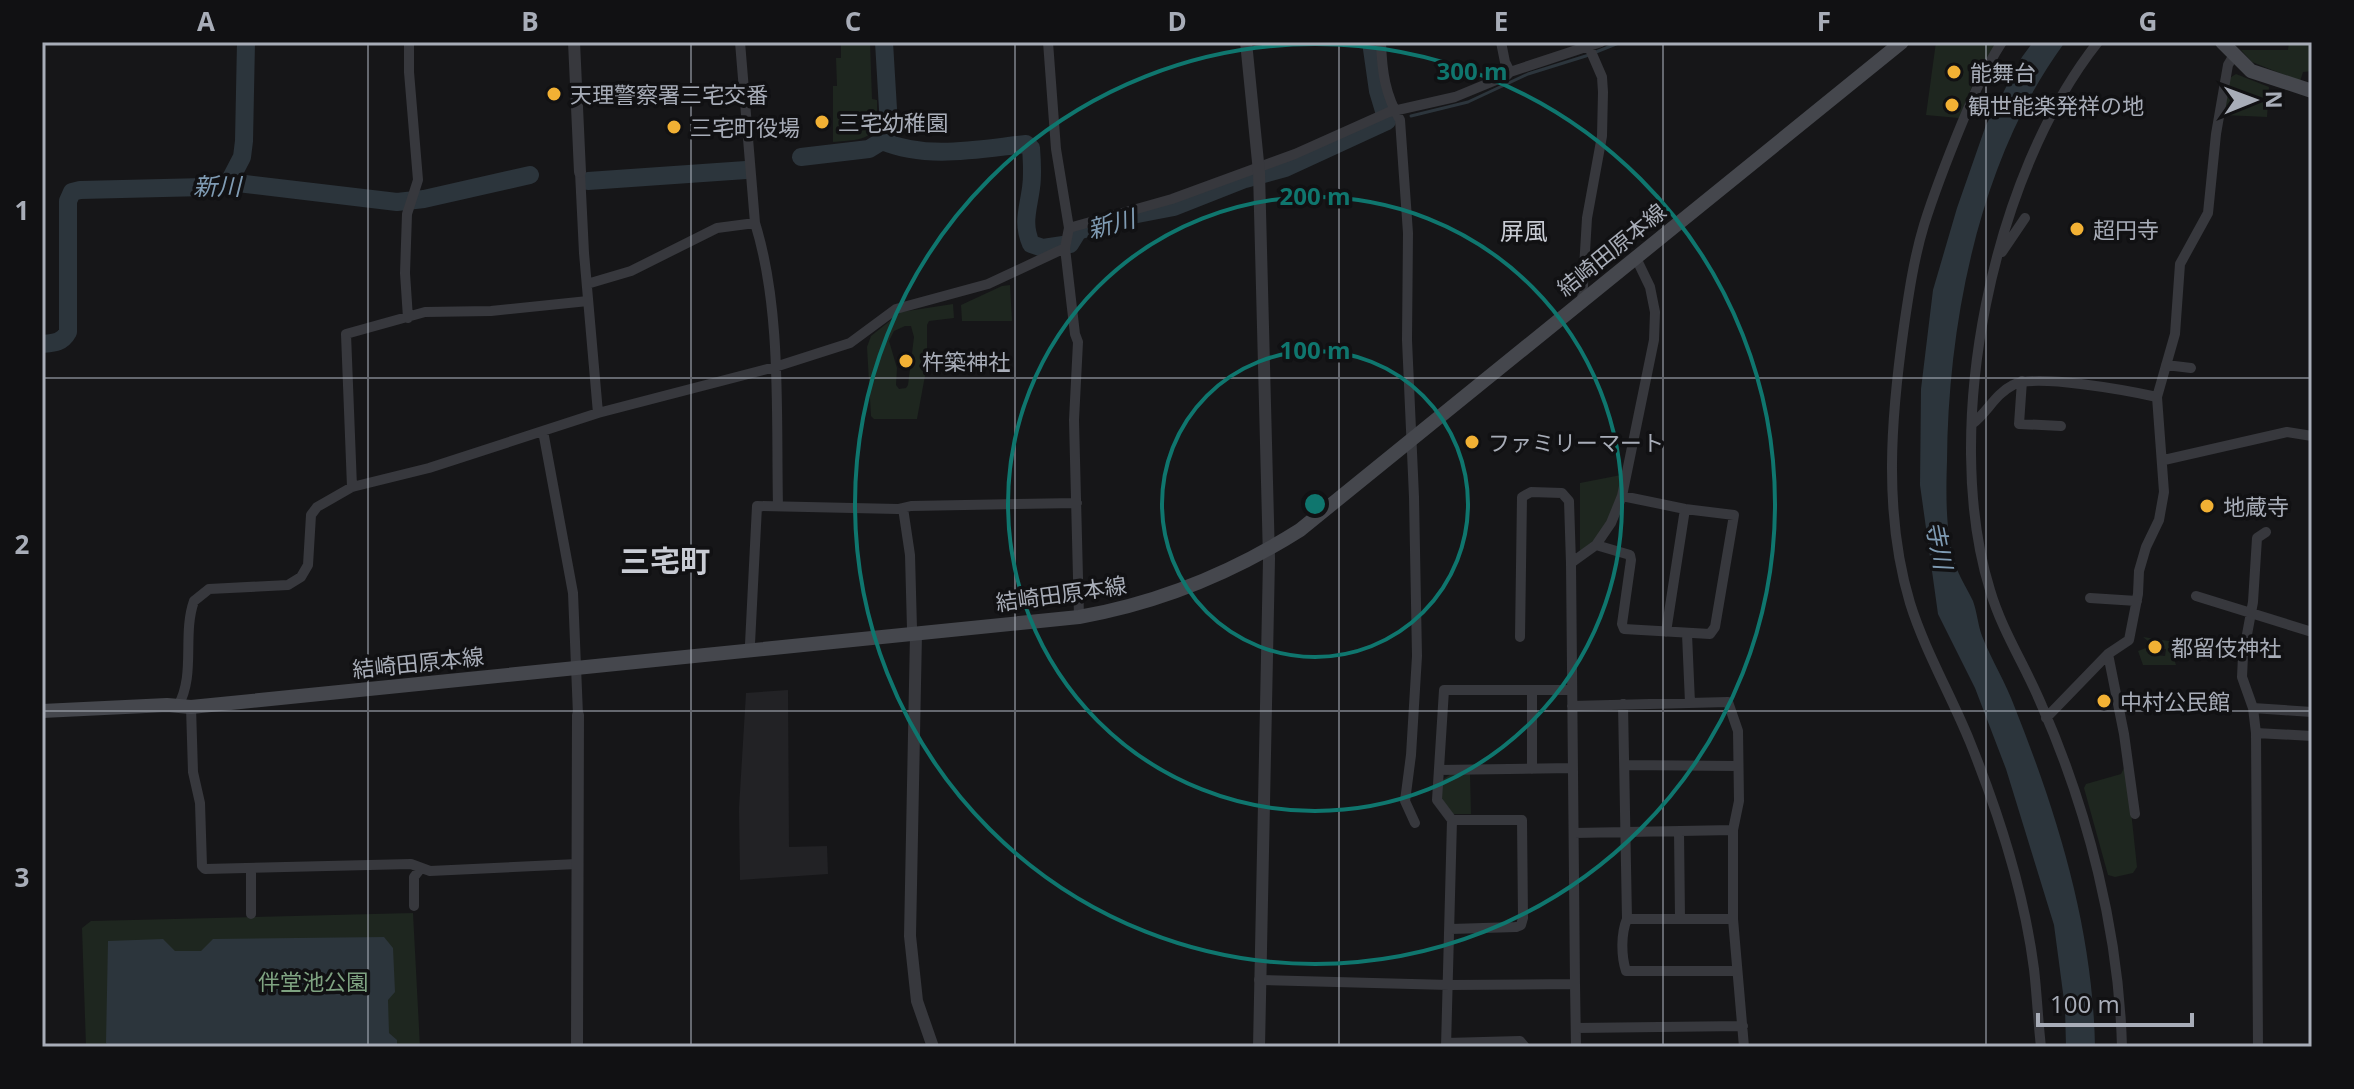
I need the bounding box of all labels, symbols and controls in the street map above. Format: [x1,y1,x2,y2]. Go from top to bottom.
text: A [197,3,215,39]
text: B [521,3,539,39]
text: C [845,3,861,39]
text: D [1167,3,1187,39]
text: E [1494,3,1508,39]
text: F [1817,3,1831,39]
text: G [2139,3,2157,39]
text: 300 m [1437,54,1507,87]
place label: 能舞台 [1970,57,2036,87]
north arrow [2214,60,2294,140]
marker: 能舞台 [1945,63,1963,81]
place label: 天理警察署三宅交番 [570,79,768,109]
marker: 天理警察署三宅交番 [545,85,563,103]
place label: 観世能楽発祥の地 [1968,90,2144,120]
text: N [2260,90,2290,109]
marker: 観世能楽発祥の地 [1943,96,1961,114]
place label: 三宅幼稚園 [838,107,948,137]
place label: 三宅町役場 [690,112,800,142]
marker: 三宅幼稚園 [813,113,831,131]
marker: 三宅町役場 [665,118,683,136]
water label: 新川 [193,169,244,202]
text: 200 m [1280,179,1350,212]
text: 1 [15,192,29,228]
street label: 結崎田原本線 [1550,196,1672,302]
water label: 新川 [1084,200,1141,245]
district label: 屏風 [1500,214,1548,247]
place label: 超円寺 [2093,214,2159,244]
marker: 超円寺 [2068,220,2086,238]
text: 100 m [1280,333,1350,366]
place label: 杵築神社 [922,346,1010,376]
marker: 杵築神社 [897,352,915,370]
place label: ファミリーマート [1488,427,1664,457]
marker: ファミリーマート [1463,433,1481,451]
centre of rings [1301,490,1329,518]
place label: 地蔵寺 [2223,491,2289,521]
marker: 地蔵寺 [2198,497,2216,515]
water label: 寺川 [1919,518,1961,575]
text: 2 [15,526,30,562]
district label: 三宅町 [620,540,710,581]
street label: 結崎田原本線 [994,569,1128,617]
place label: 都留伎神社 [2171,632,2281,662]
marker: 都留伎神社 [2146,638,2164,656]
street label: 結崎田原本線 [351,640,485,684]
place label: 中村公民館 [2120,686,2230,716]
marker: 中村公民館 [2095,692,2113,710]
text: 3 [15,859,29,895]
park label: 伴堂池公園 [258,966,368,996]
scale bar [2038,977,2192,1027]
text: 100 m [2050,987,2120,1020]

